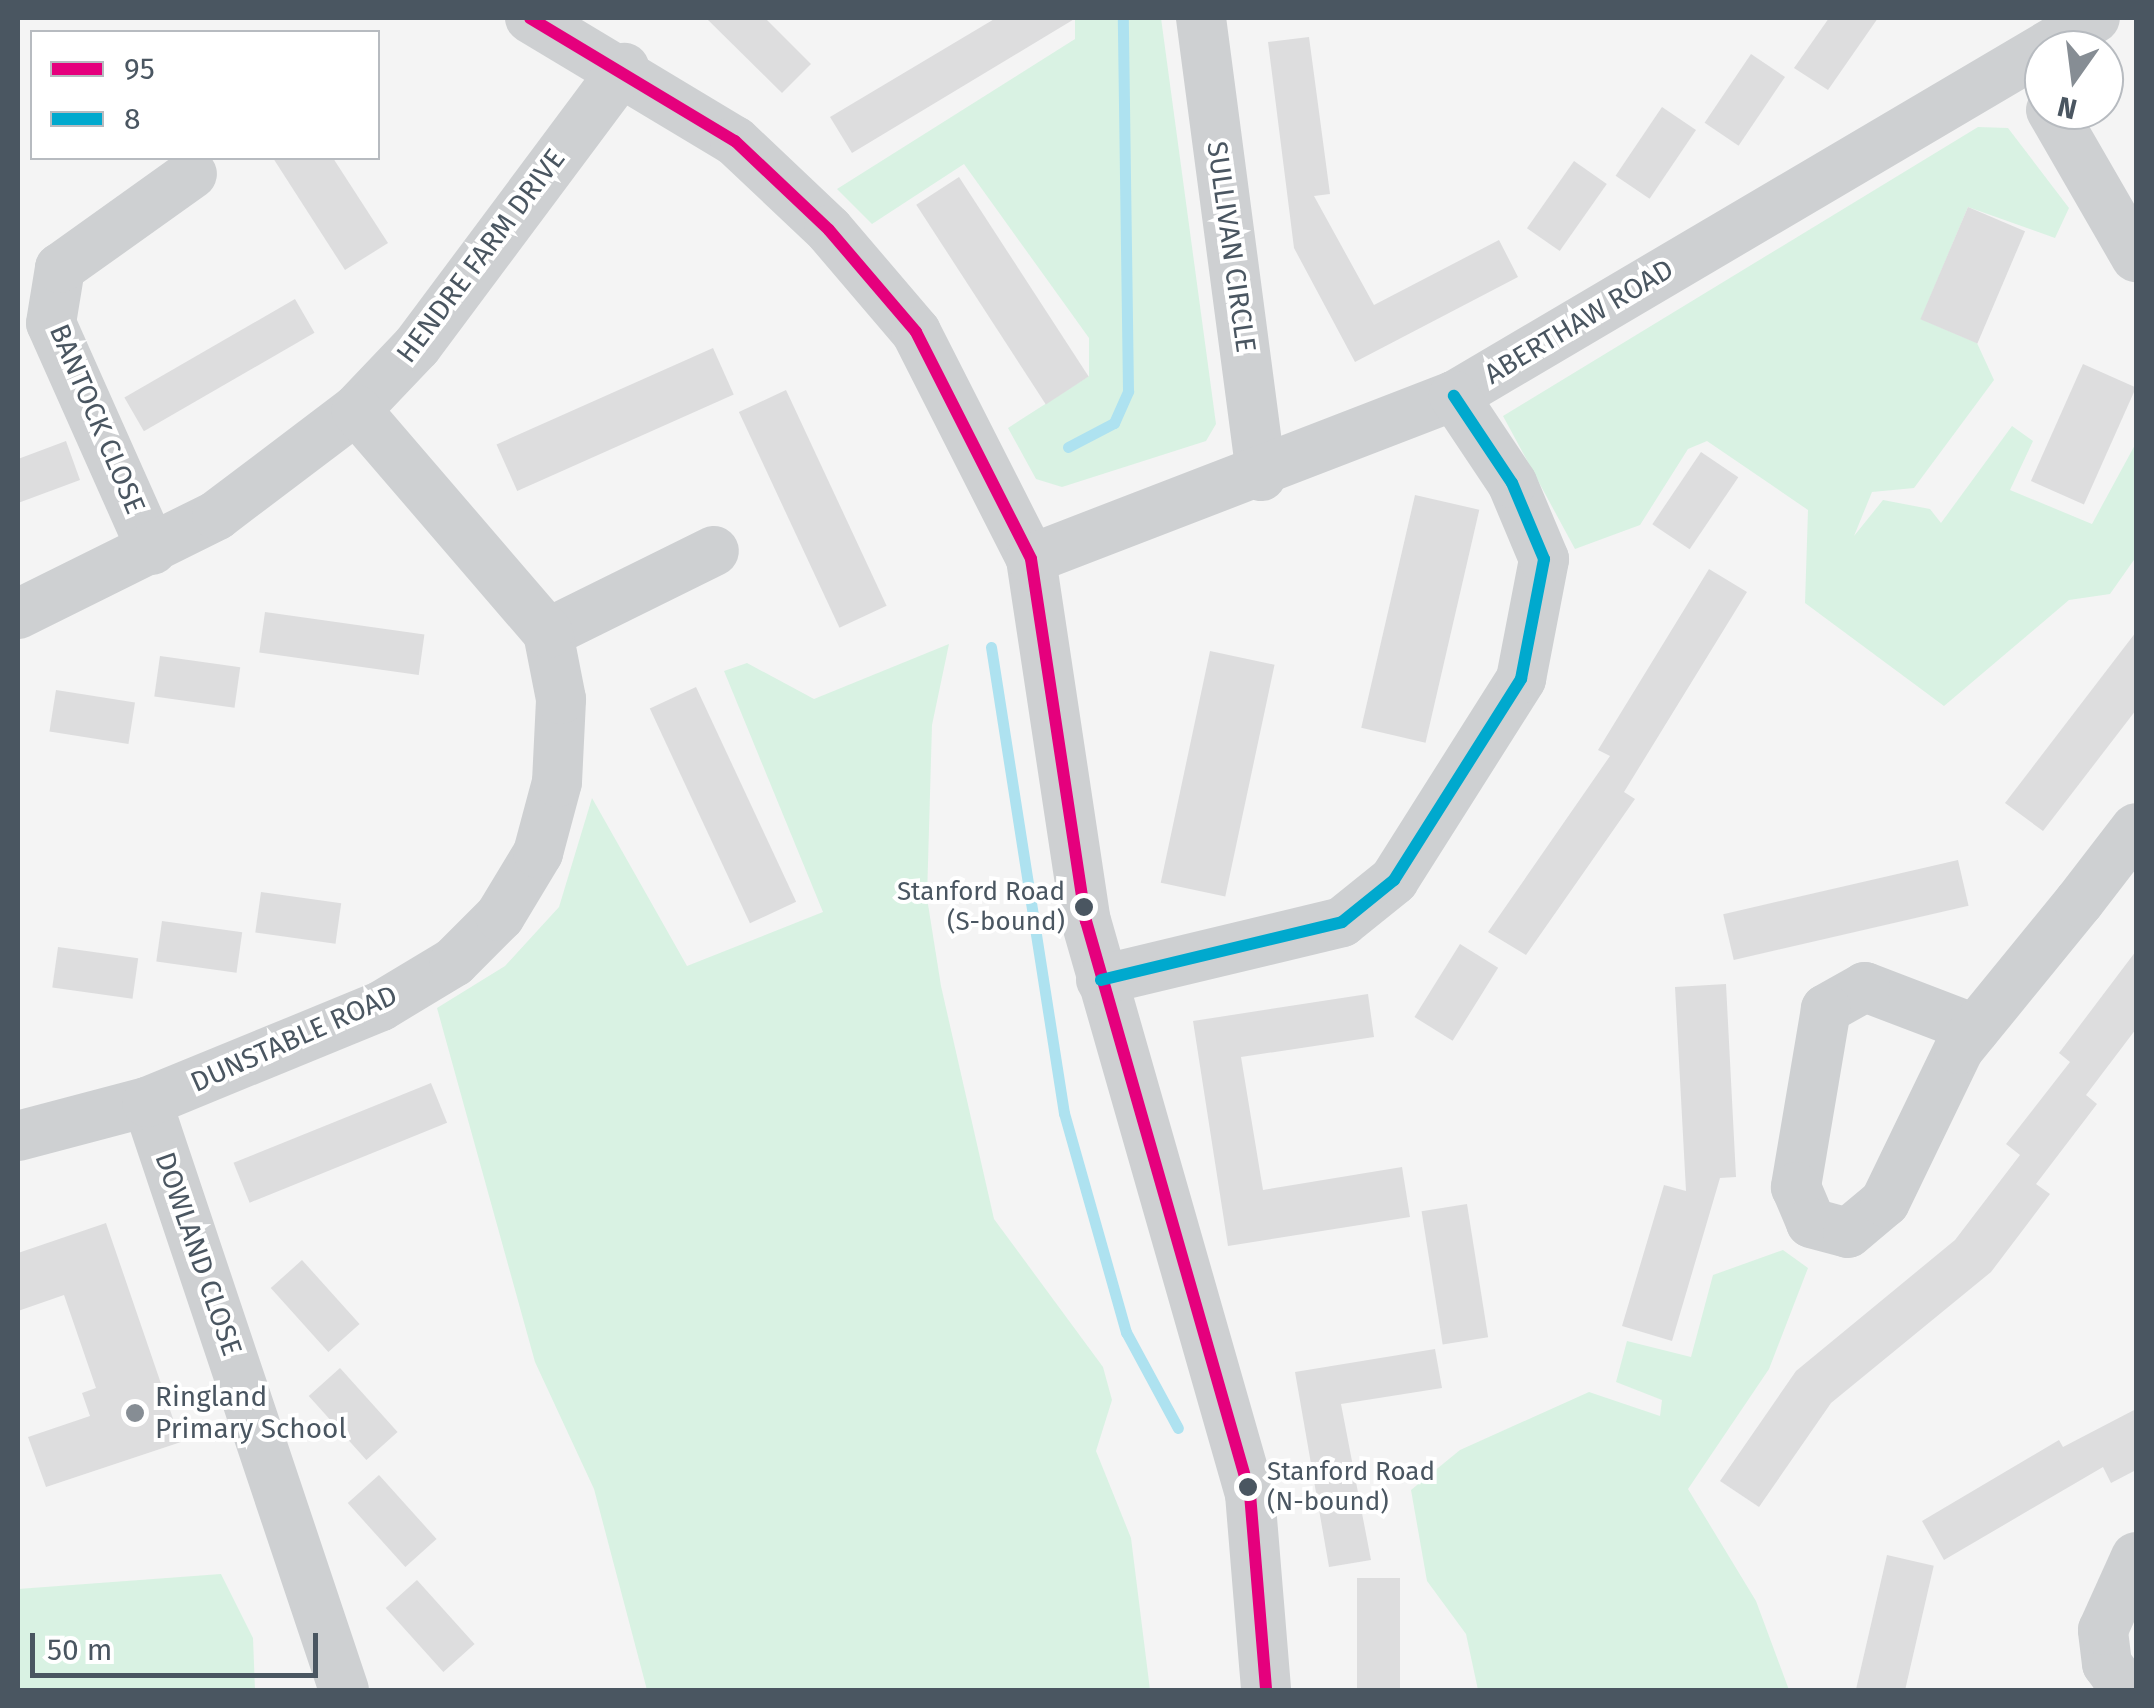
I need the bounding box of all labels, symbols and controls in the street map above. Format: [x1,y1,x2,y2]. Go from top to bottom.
legend [30,30,380,160]
north arrow [2024,30,2124,130]
text: 95 [124,51,155,87]
text: N [2054,89,2080,126]
text: 8 [124,101,141,137]
street label: SULLIVAN CIRCLE [1200,139,1262,355]
street label: HENDRE FARM DRIVE [390,143,572,369]
street label: ABERTHAW ROAD [1478,252,1680,392]
street label: BANTOCK CLOSE [42,319,152,519]
place label: Stanford Road (S-bound) [897,876,1065,938]
marker: Stanford Road (S-bound) [1074,897,1094,917]
street label: DUNSTABLE ROAD [185,978,403,1100]
street label: DOWLAND CLOSE [147,1148,249,1360]
place label: Ringland Primary School [155,1380,347,1446]
marker: Ringland Primary School [124,1402,146,1424]
place label: Stanford Road (N-bound) [1267,1456,1435,1518]
marker: Stanford Road (N-bound) [1238,1477,1258,1497]
scale bar [35,1613,322,1675]
text: 50 m [47,1632,112,1668]

